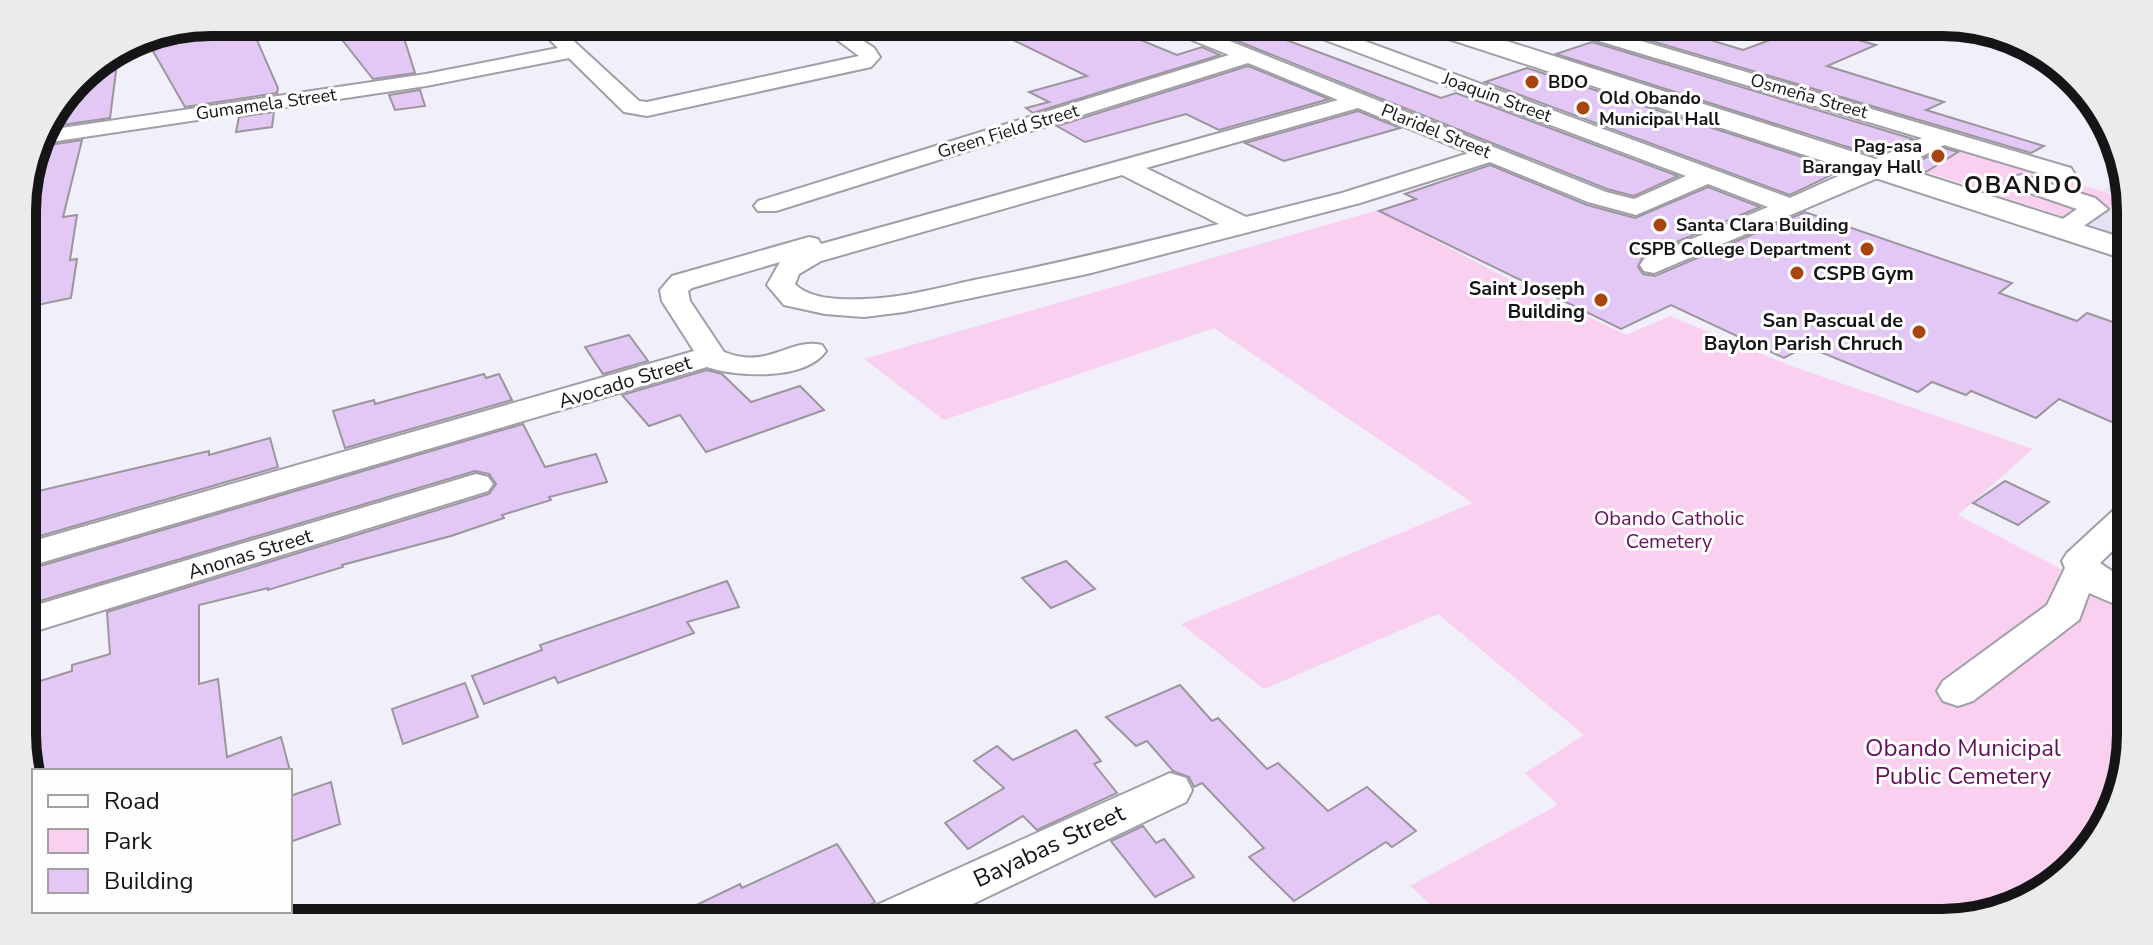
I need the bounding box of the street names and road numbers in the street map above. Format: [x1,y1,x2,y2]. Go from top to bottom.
street label: Joaquin Street [1438,66,1555,128]
street label: Osmeña Street [1748,68,1871,124]
street label: Gumamela Street [194,82,339,126]
street label: Green Field Street [934,98,1082,164]
street label: Plaridel Street [1378,98,1495,164]
street label: Avocado Street [555,349,696,415]
street label: Anonas Street [185,522,316,586]
street label: Bayabas Street [968,797,1130,895]

